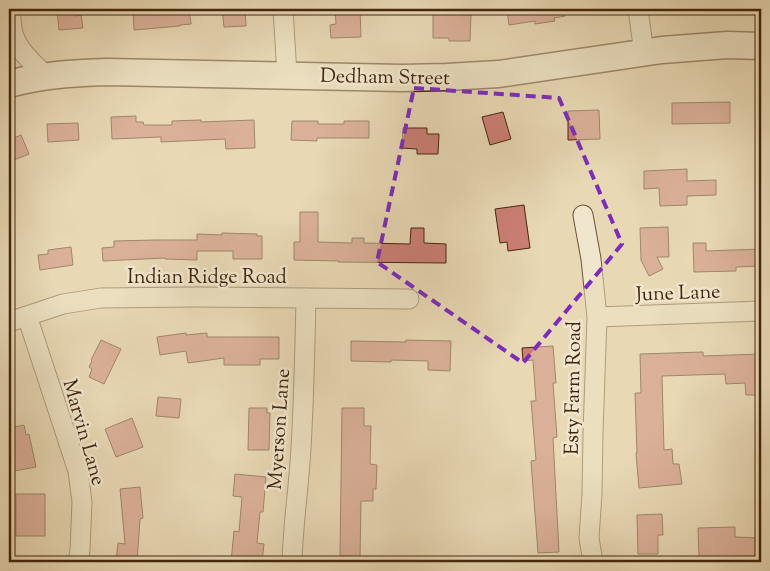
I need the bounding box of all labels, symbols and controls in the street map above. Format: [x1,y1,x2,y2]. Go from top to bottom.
street label: Dedham Street [320,63,450,94]
street label: Indian Ridge Road [127,264,287,293]
street label: June Lane [634,279,721,311]
street label: Esty Farm Road [559,321,590,455]
street label: Myerson Lane [262,368,299,491]
street label: Marvin Lane [54,376,112,489]

